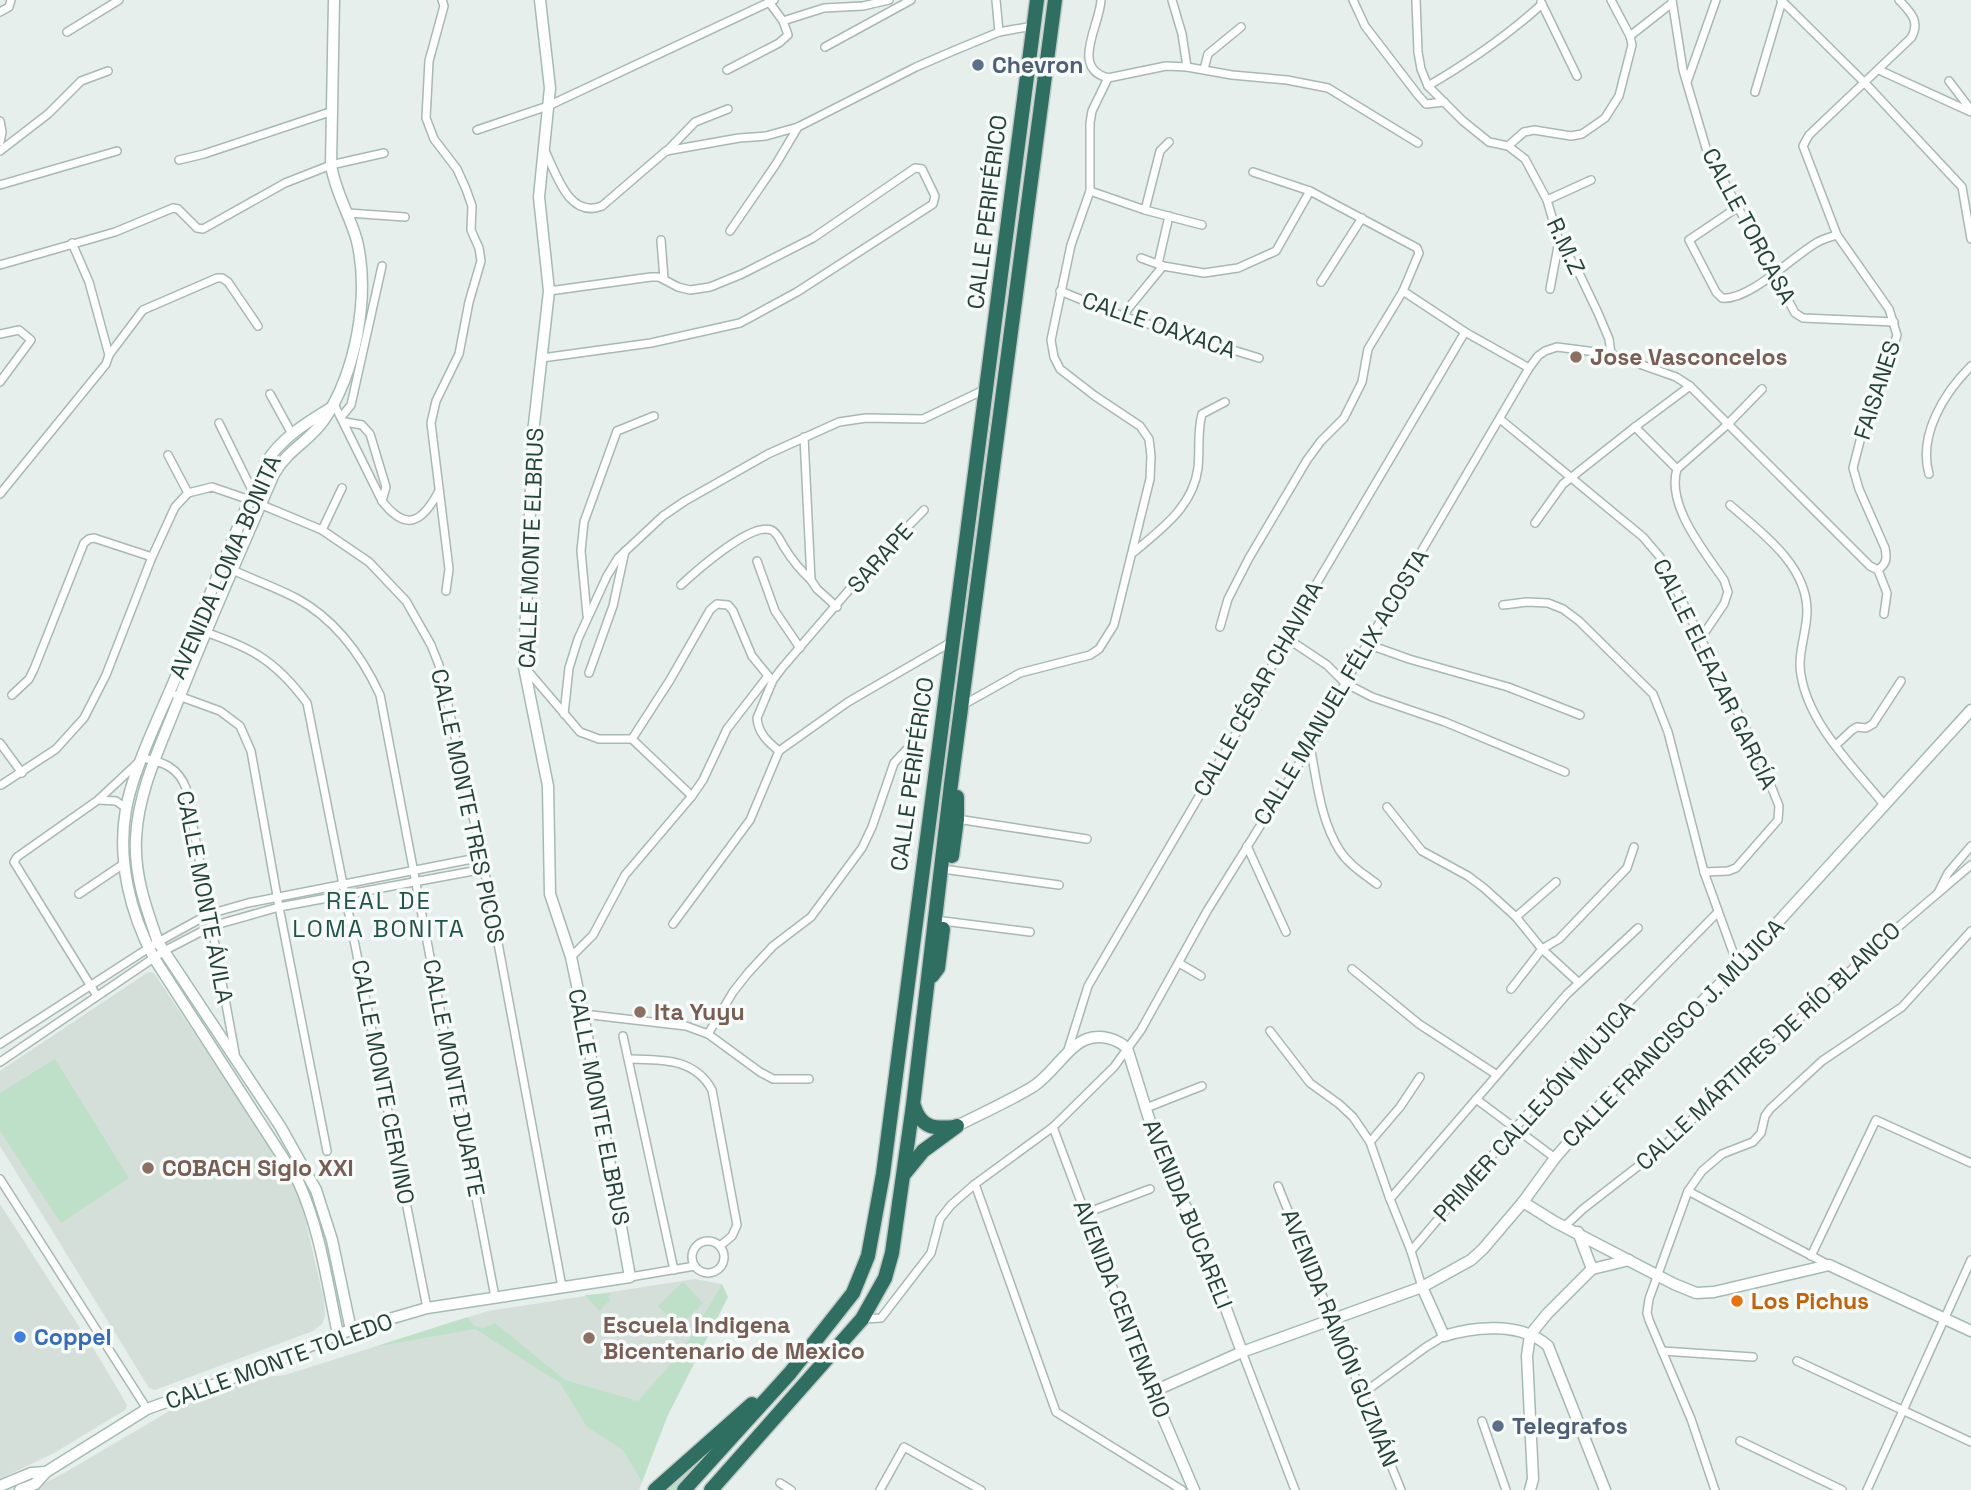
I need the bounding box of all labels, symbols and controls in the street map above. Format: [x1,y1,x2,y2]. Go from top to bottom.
place label: Chevron [992,50,1083,80]
marker: Chevron [970,57,986,73]
street label: CALLE PERIFÉRICO [960,113,1014,311]
street label: CALLE TORCASA [1695,143,1803,309]
street label: R.M.Z [1540,213,1592,279]
street label: CALLE OAXACA [1078,285,1240,365]
street label: FAISANES [1847,337,1907,443]
place label: Jose Vasconcelos [1590,342,1788,372]
marker: Jose Vasconcelos [1568,349,1584,365]
street label: CALLE MONTE ELBRUS [512,427,550,669]
street label: AVENIDA LOMA BONITA [162,450,288,684]
street label: SARAPE [841,517,919,599]
street label: CALLE MANUEL FÉLIX ACOSTA [1247,543,1435,831]
street label: CALLE ELEAZAR GARCÍA [1646,554,1784,794]
street label: CALLE CÉSAR CHAVIRA [1186,576,1330,802]
street label: CALLE MONTE TRES PICOS [424,666,512,946]
street label: CALLE PERIFÉRICO [884,675,940,873]
street label: CALLE MONTE ÁVILA [170,788,240,1006]
district label: REAL DE LOMA BONITA [292,885,466,944]
street label: CALLE FRANCISCO J. MÚJICA [1555,912,1791,1154]
street label: CALLE MÁRTIRES DE RÍO BLANCO [1629,915,1907,1177]
street label: CALLE MONTE CERVINO [345,957,421,1207]
street label: CALLE MONTE DUARTE [416,957,492,1199]
street label: CALLE MONTE ELBRUS [561,986,637,1228]
street label: PRIMER CALLEJÓN MUJICA [1427,994,1641,1228]
place label: Ita Yuyu [654,997,745,1027]
marker: Ita Yuyu [632,1004,648,1020]
street label: AVENIDA BUCARELI [1136,1115,1240,1313]
place label: COBACH Siglo XXI [162,1153,354,1183]
marker: COBACH Siglo XXI [140,1160,156,1176]
street label: AVENIDA CENTENARIO [1067,1196,1177,1422]
street label: AVENIDA RAMÓN GUZMÁN [1275,1205,1405,1471]
place label: Los Pichus [1751,1286,1869,1316]
marker: Los Pichus [1729,1293,1745,1309]
street label: CALLE MONTE TOLEDO [161,1306,397,1416]
place label: Escuela Indigena Bicentenario de Mexico [603,1310,865,1366]
place label: Coppel [34,1322,112,1352]
marker: Coppel [12,1329,28,1345]
marker: Escuela Indigena Bicentenario de Mexico [581,1330,597,1346]
place label: Telegrafos [1512,1411,1628,1441]
marker: Telegrafos [1490,1418,1506,1434]

